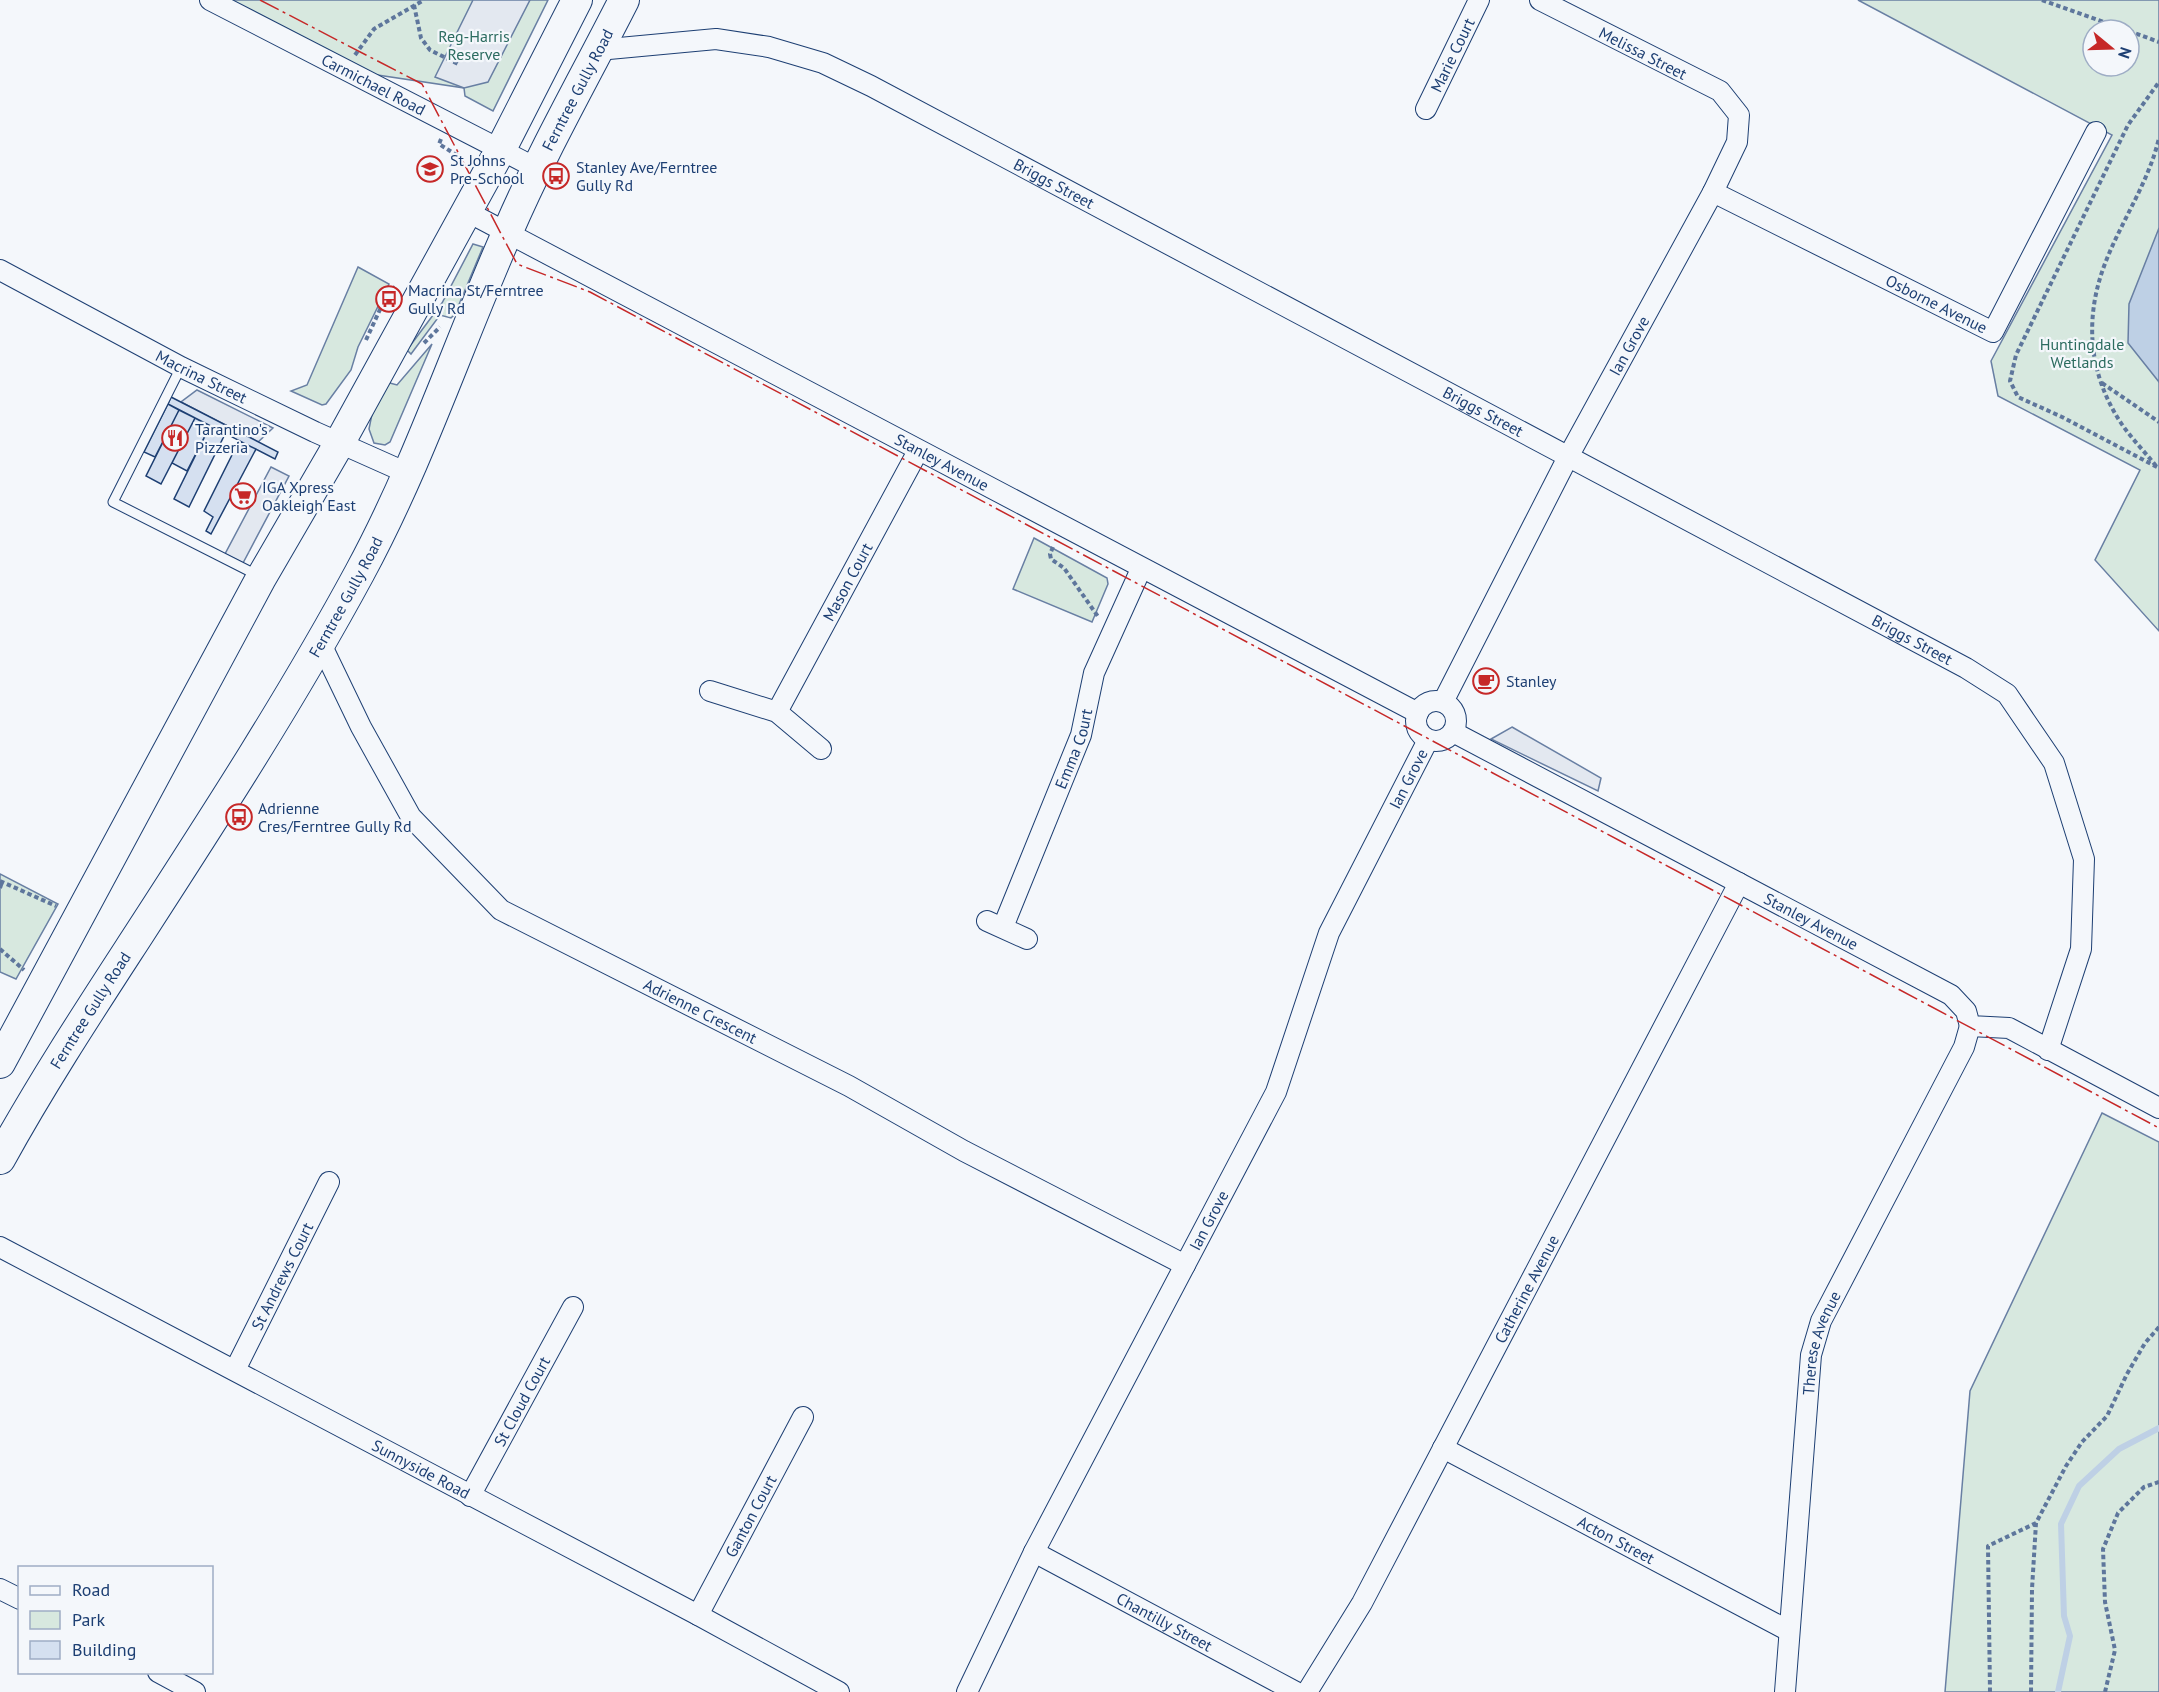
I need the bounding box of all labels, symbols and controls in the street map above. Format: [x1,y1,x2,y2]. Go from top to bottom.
street label: Marie Court [1426,14,1479,95]
north arrow [2081,18,2141,78]
street label: Melissa Street [1596,22,1691,84]
street label: Ferntree Gully Road [537,25,617,154]
park label: Reg-Harris Reserve [438,26,510,64]
text: N [2114,45,2136,61]
street label: Carmichael Road [318,49,429,119]
place label: St Johns Pre-School [450,150,524,188]
school or university icon: St Johns Pre-School [415,154,445,184]
street label: Briggs Street [1010,154,1098,213]
place label: Stanley Ave/Ferntree Gully Rd [576,157,717,195]
bus stop icon: Stanley Ave/Ferntree Gully Rd [541,161,571,191]
street label: Osborne Avenue [1882,270,1991,338]
place label: Macrina St/Ferntree Gully Rd [408,280,544,318]
bus stop icon: Macrina St/Ferntree Gully Rd [374,284,404,314]
street label: Ian Grove [1605,312,1653,379]
park label: Huntingdale Wetlands [2040,334,2124,372]
street label: Macrina Street [152,345,251,408]
street label: Briggs Street [1440,382,1527,441]
place label: Tarantino's Pizzeria [195,419,268,457]
restaurant icon: Tarantino's Pizzeria [160,423,190,453]
street label: Stanley Avenue [891,429,992,495]
place label: IGA Xpress Oakleigh East [262,477,356,515]
supermarket icon: IGA Xpress Oakleigh East [228,481,258,511]
street label: Ferntree Gully Road [304,533,387,661]
street label: Mason Court [818,539,877,624]
street label: Briggs Street [1869,610,1957,669]
cafe icon: Stanley [1471,666,1501,696]
place label: Stanley [1506,671,1557,691]
street label: Emma Court [1050,706,1096,792]
street label: Ian Grove [1384,745,1432,812]
place label: Adrienne Cres/Ferntree Gully Rd [258,798,412,836]
bus stop icon: Adrienne Cres/Ferntree Gully Rd [224,802,254,832]
street label: Stanley Avenue [1761,888,1862,954]
street label: Ferntree Gully Road [45,948,135,1072]
street label: Adrienne Crescent [640,974,761,1048]
street label: Ian Grove [1185,1187,1232,1254]
street label: St Andrews Court [247,1218,317,1333]
street label: Catherine Avenue [1490,1231,1563,1347]
street label: Therese Avenue [1798,1287,1845,1396]
street label: St Cloud Court [489,1352,554,1450]
street label: Sunnyside Road [369,1435,474,1503]
street label: Ganton Court [720,1471,781,1561]
street label: Acton Street [1574,1511,1659,1568]
legend [18,1566,213,1674]
text: Road [72,1578,110,1601]
street label: Chantilly Street [1113,1588,1216,1656]
text: Park [72,1608,105,1631]
text: Building [72,1638,136,1661]

